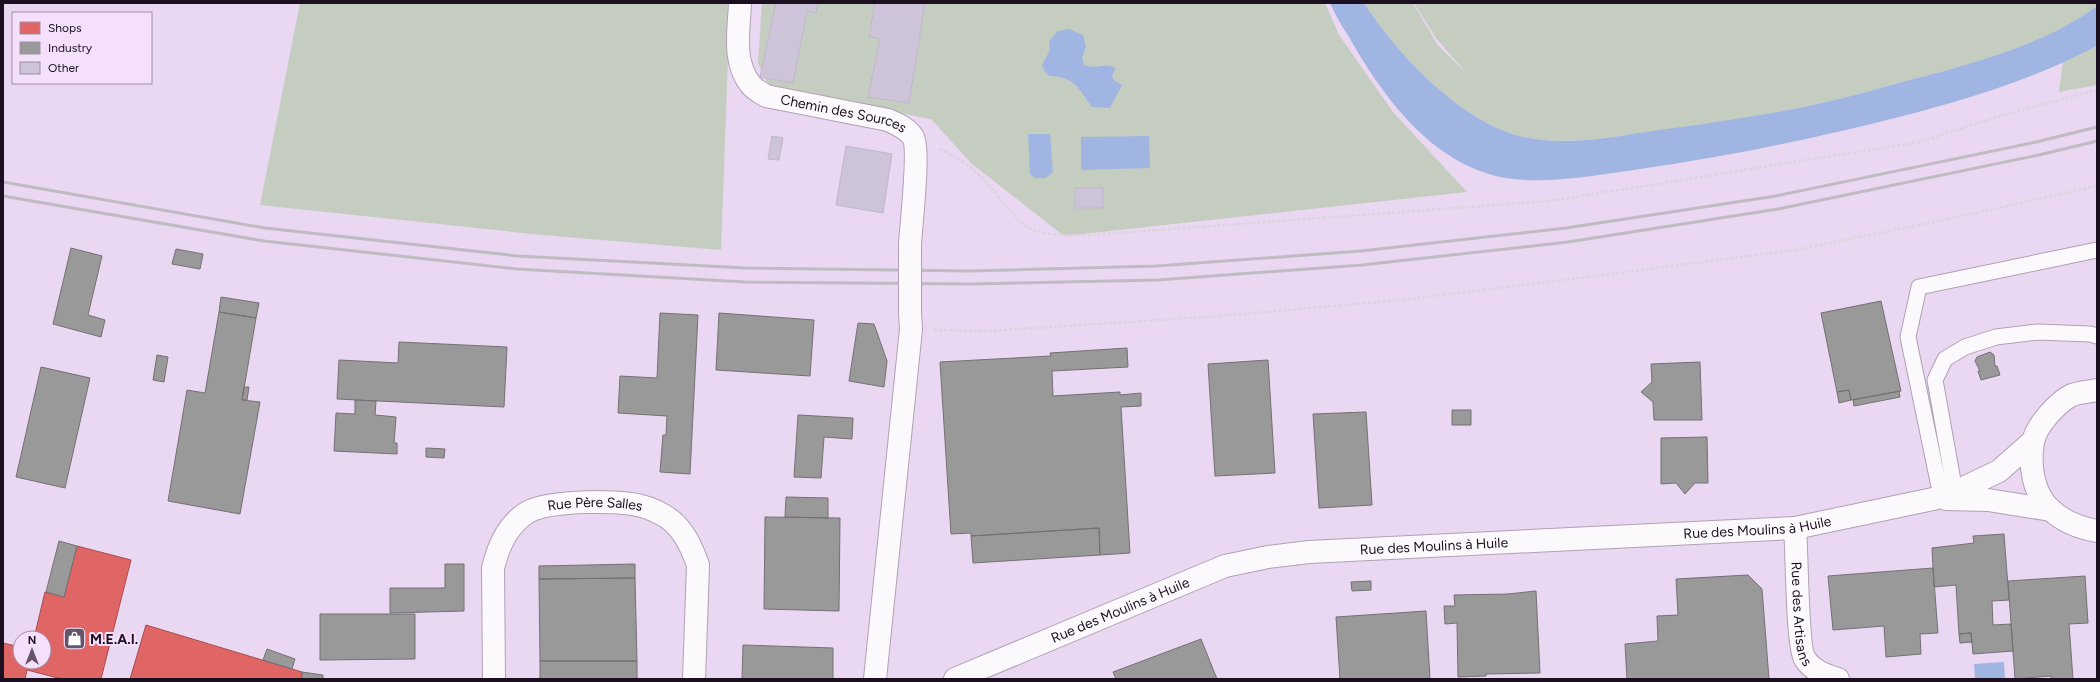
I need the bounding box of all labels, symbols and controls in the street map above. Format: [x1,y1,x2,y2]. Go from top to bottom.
legend [12,12,152,84]
text: Shops [48,21,82,35]
text: Industry [48,41,93,55]
text: Other [48,61,79,75]
street label: Chemin des Sources [779,91,910,136]
street label: Rue Père Salles [546,493,644,515]
street label: Rue des Moulins à Huile [1683,512,1833,542]
street label: Rue des Moulins à Huile [1359,534,1509,558]
street label: Rue des Artisans [1788,561,1816,670]
street label: Rue des Moulins à Huile [1048,573,1192,646]
shop icon: M.E.A.I. [62,626,88,652]
north arrow [12,630,52,670]
place label: M.E.A.I. [90,631,138,648]
text: N [28,634,36,647]

